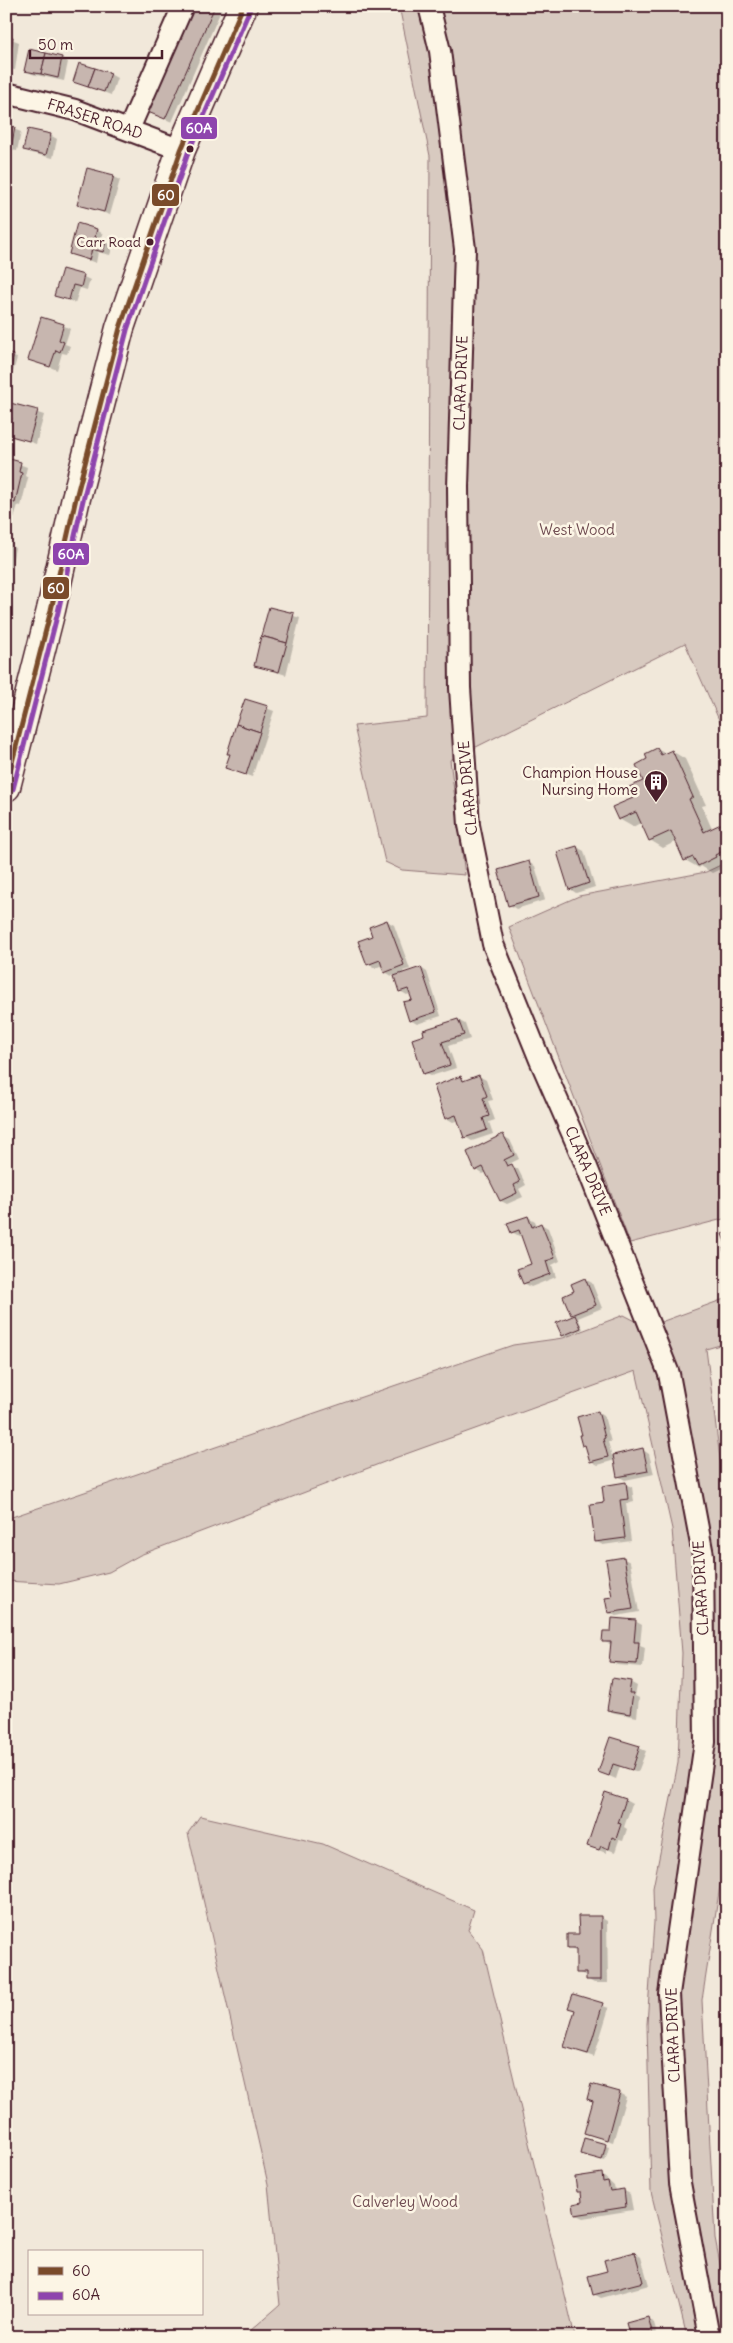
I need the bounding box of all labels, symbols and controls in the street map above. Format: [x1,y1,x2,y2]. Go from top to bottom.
scale bar [30,28,162,60]
text: 50 m [38,35,73,54]
street label: FRASER ROAD [45,94,145,143]
line badge: 60A [180,116,218,140]
text: 60A [186,119,212,137]
unlabelled marker [185,144,195,154]
line badge: 60 [151,183,180,207]
text: 60 [157,186,175,204]
place label: Carr Road [76,233,141,251]
marker: Carr Road [145,237,155,247]
street label: CLARA DRIVE [449,335,472,431]
park label: West Wood [539,520,615,539]
line badge: 60A [52,542,90,566]
text: 60A [58,545,84,563]
line badge: 60 [42,576,70,600]
text: 60 [47,579,65,597]
street label: CLARA DRIVE [454,740,481,836]
place label: Champion House Nursing Home [522,763,638,799]
building icon: Champion House Nursing Home [643,769,669,803]
street label: CLARA DRIVE [561,1123,616,1219]
street label: CLARA DRIVE [689,1540,712,1636]
street label: CLARA DRIVE [661,1987,684,2083]
park label: Calverley Wood [352,2192,458,2211]
legend [28,2250,202,2316]
text: 60 [72,2261,91,2280]
text: 60A [72,2285,101,2304]

